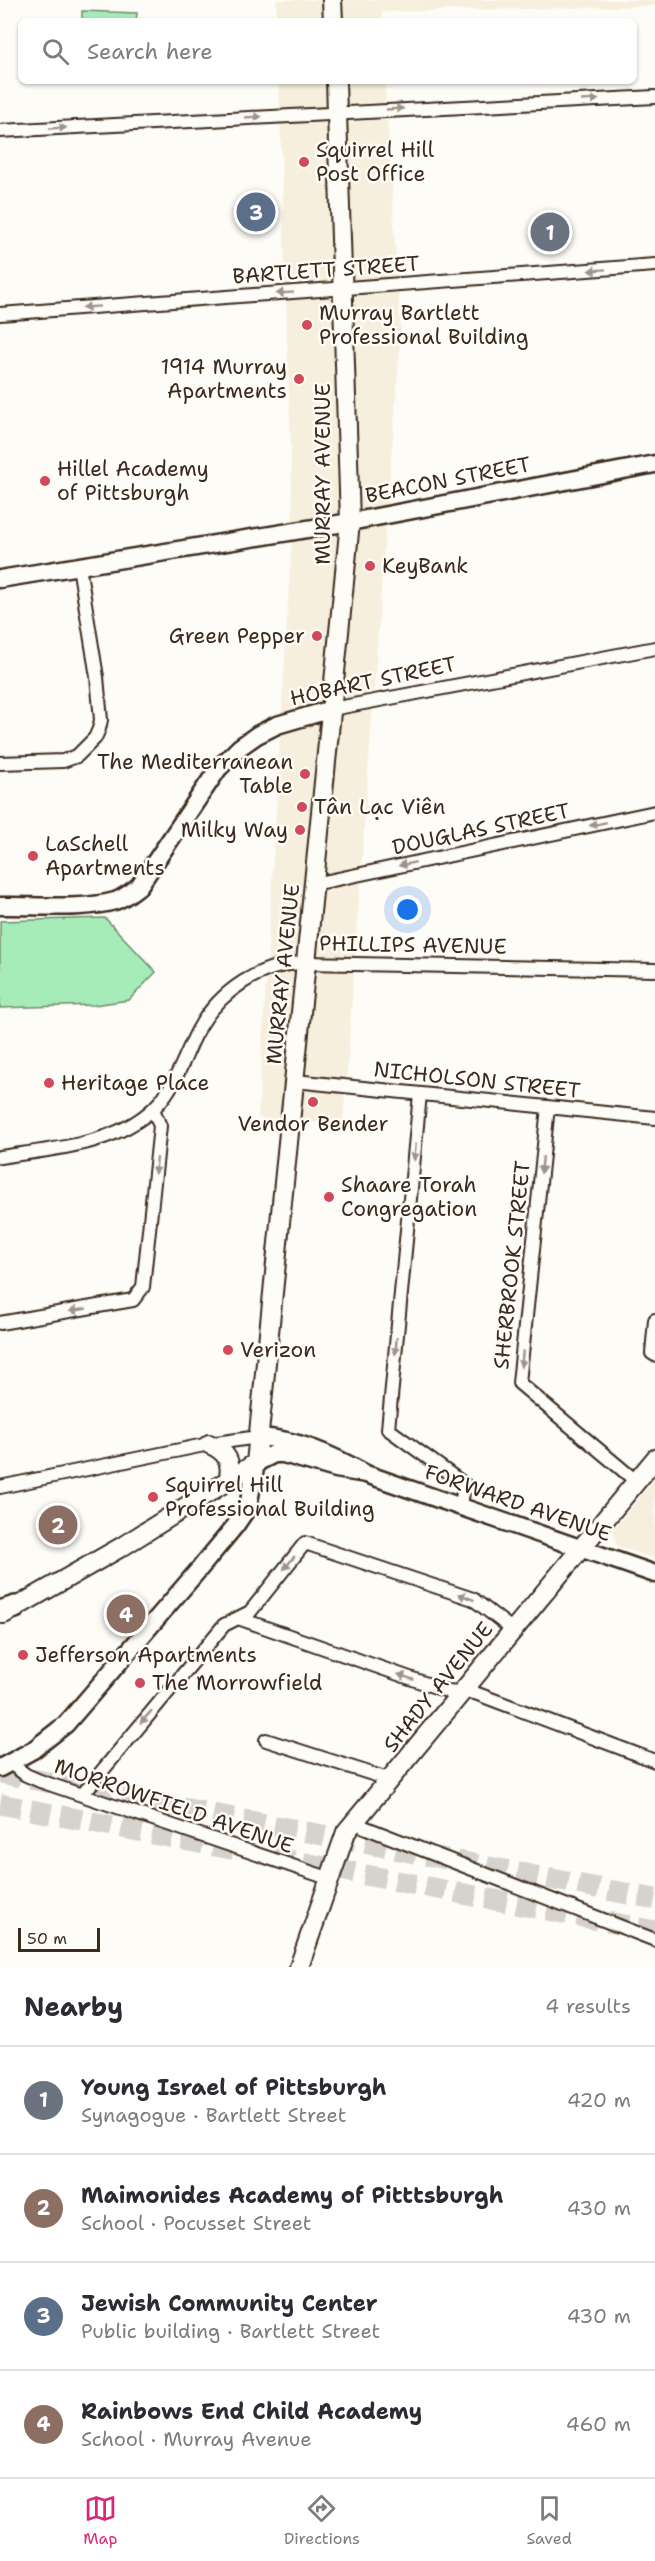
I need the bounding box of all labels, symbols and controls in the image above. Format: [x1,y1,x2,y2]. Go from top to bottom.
search box [18,18,637,84]
icon: search [39,35,72,68]
text: Search here [87,37,213,66]
one-way arrow [581,95,600,104]
one-way arrow [386,105,405,114]
one-way arrow [244,112,263,121]
one-way arrow [49,124,68,133]
place label: Squirrel Hill Post Office [316,136,435,188]
marker: Squirrel Hill Post Office [297,155,311,169]
pin: 3 [236,190,276,234]
pin: 1 [530,210,570,254]
street label: BARTLETT STREET [231,249,421,291]
one-way arrow [587,265,606,274]
one-way arrow [276,288,295,297]
place label: Murray Bartlett Professional Building [319,299,529,351]
one-way arrow [81,303,100,312]
marker: Murray Bartlett Professional Building [300,318,314,332]
place label: 1914 Murray Apartments [161,353,287,405]
marker: 1914 Murray Apartments [292,372,306,386]
street label: MURRAY AVENUE [309,383,337,565]
street label: BEACON STREET [363,450,533,510]
place label: Hillel Academy of Pittsburgh [57,455,209,507]
marker: Hillel Academy of Pittsburgh [38,474,52,488]
place label: KeyBank [382,552,468,580]
marker: KeyBank [363,559,377,573]
place label: Green Pepper [169,622,305,650]
marker: Green Pepper [310,629,324,643]
street label: HOBART STREET [287,650,459,712]
place label: The Mediterranean Table [97,748,293,800]
marker: The Mediterranean Table [298,767,312,781]
place label: Tân Lạc Viên [314,793,446,821]
street label: DOUGLAS STREET [390,797,572,861]
marker: Tân Lạc Viên [295,800,309,814]
place label: Milky Way [181,816,288,844]
one-way arrow [589,820,607,830]
marker: Milky Way [293,823,307,837]
place label: LaSchell Apartments [45,830,165,882]
marker: LaSchell Apartments [26,849,40,863]
one-way arrow [397,860,416,869]
street label: MURRAY AVENUE [260,882,306,1066]
your location [393,895,422,924]
street label: PHILLIPS AVENUE [319,929,507,961]
street label: NICHOLSON STREET [372,1055,582,1105]
place label: Heritage Place [61,1069,209,1097]
marker: Heritage Place [42,1076,56,1090]
marker: Vendor Bender [306,1095,320,1109]
place label: Vendor Bender [238,1110,389,1138]
one-way arrow [410,1143,420,1162]
one-way arrow [151,1156,161,1175]
one-way arrow [537,1156,547,1175]
street label: SHERBROOK STREET [487,1159,537,1371]
place label: Shaare Torah Congregation [341,1171,477,1223]
marker: Shaare Torah Congregation [322,1190,336,1204]
one-way arrow [68,1305,87,1314]
place label: Verizon [240,1336,316,1364]
one-way arrow [391,1337,401,1356]
marker: Verizon [221,1343,235,1357]
one-way arrow [517,1350,527,1369]
street label: FORWARD AVENUE [421,1458,615,1548]
place label: Squirrel Hill Professional Building [165,1471,375,1523]
marker: Squirrel Hill Professional Building [146,1490,160,1504]
pin: 2 [38,1502,78,1547]
one-way arrow [282,1555,295,1571]
one-way arrow [456,1591,474,1601]
pin: 4 [106,1592,146,1636]
street label: SHADY AVENUE [377,1616,499,1758]
place label: Jefferson Apartments [35,1641,257,1669]
marker: Jefferson Apartments [16,1648,30,1662]
place label: The Morrowfield [152,1669,322,1697]
one-way arrow [397,1671,415,1681]
marker: The Morrowfield [133,1676,147,1690]
one-way arrow [140,1709,153,1724]
street label: MORROWFIELD AVENUE [51,1752,297,1860]
scale bar [18,1925,100,1952]
text: 50 m [27,1928,67,1949]
text: Nearby [24,1989,123,2024]
text: 4 results [545,1993,631,2019]
text: Young Israel of Pittsburgh [81,2073,387,2102]
text: 1 [39,2087,48,2113]
text: 420 m [567,2087,631,2113]
text: Synagogue · Bartlett Street [81,2102,346,2128]
text: Maimonides Academy of Pitttsburgh [81,2181,503,2210]
text: 2 [37,2195,51,2221]
text: 430 m [567,2195,631,2221]
text: School · Pocusset Street [81,2210,312,2236]
text: Jewish Community Center [81,2289,377,2318]
text: 3 [37,2303,51,2329]
text: 430 m [567,2303,631,2329]
text: Public building · Bartlett Street [81,2318,380,2344]
text: Rainbows End Child Academy [81,2397,422,2426]
text: 4 [37,2411,51,2437]
text: 460 m [566,2411,631,2437]
text: School · Murray Avenue [81,2426,312,2452]
tab: Map [83,2492,117,2549]
tab: Directions [284,2492,360,2549]
tab: Saved [526,2492,572,2549]

